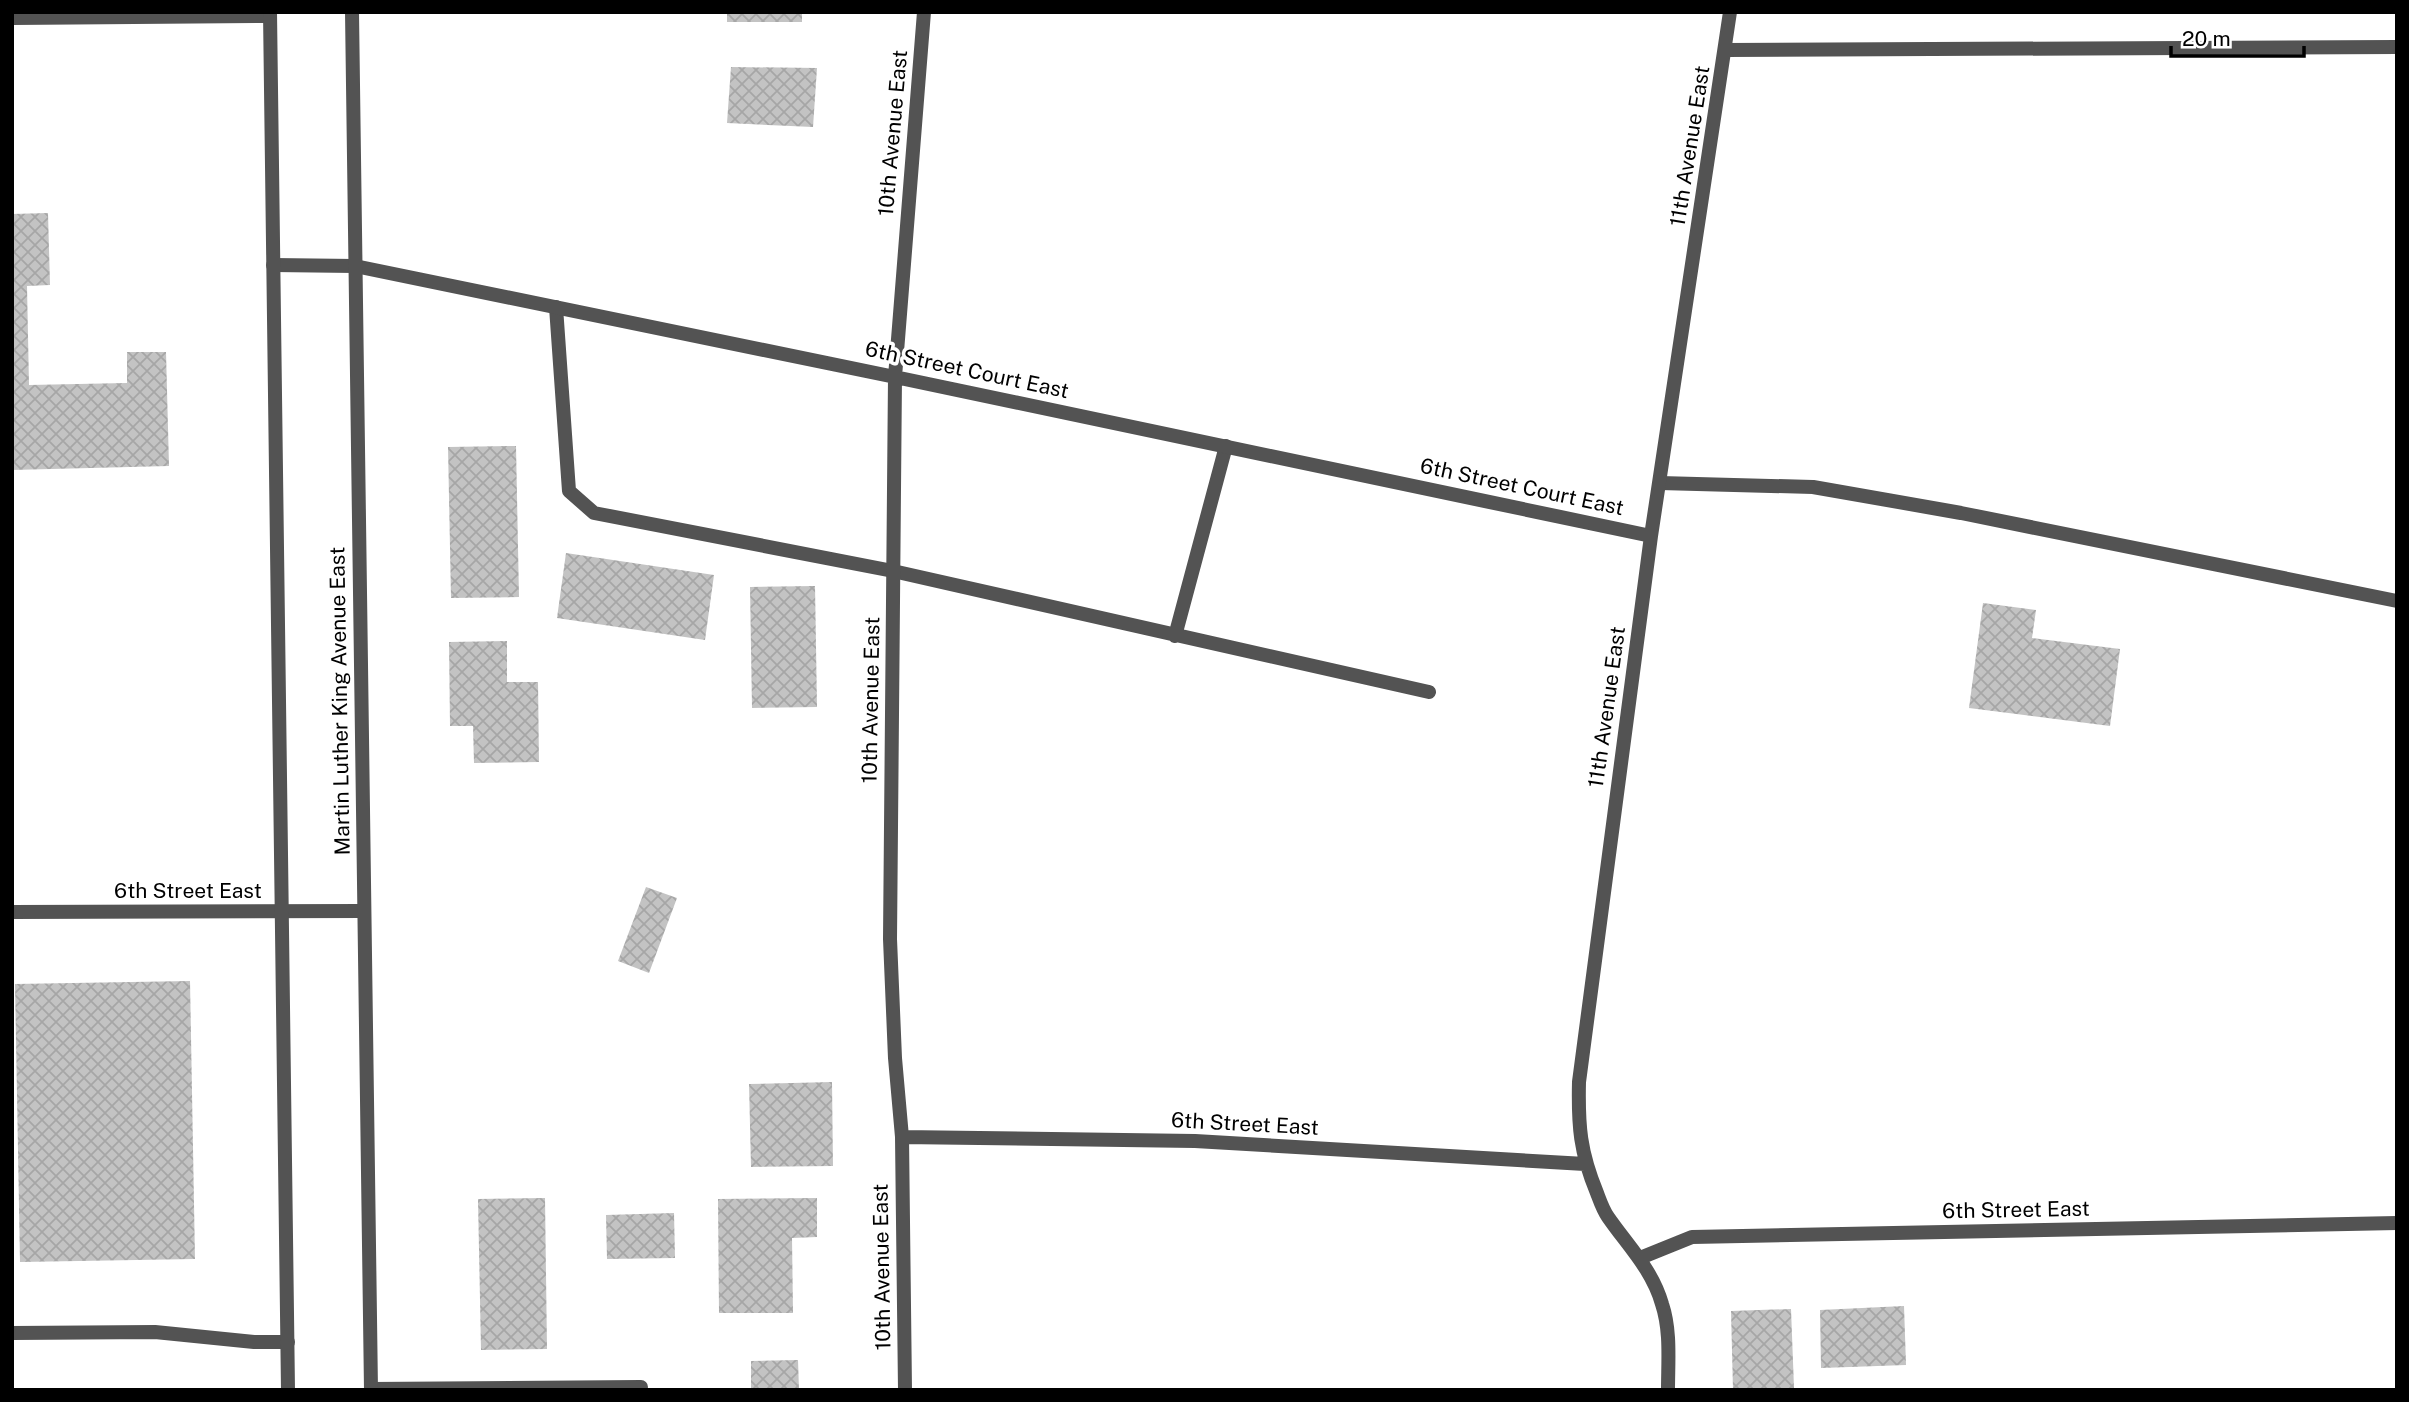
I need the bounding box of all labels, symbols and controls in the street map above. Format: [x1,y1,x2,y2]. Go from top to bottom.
scale bar [2171,14,2304,58]
text: 20 m [2182,26,2231,51]
street label: 10th Avenue East [873,49,912,217]
street label: 11th Avenue East [1664,64,1715,228]
street label: 6th Street Court East [863,336,1071,403]
street label: 6th Street Court East [1418,453,1626,520]
street label: Martin Luther King Avenue East [324,547,355,856]
street label: 10th Avenue East [857,616,884,784]
street label: 11th Avenue East [1583,625,1630,789]
street label: 6th Street East [114,878,262,903]
street label: 6th Street East [1171,1107,1320,1140]
street label: 10th Avenue East [868,1183,895,1351]
street label: 6th Street East [1942,1196,2090,1223]

